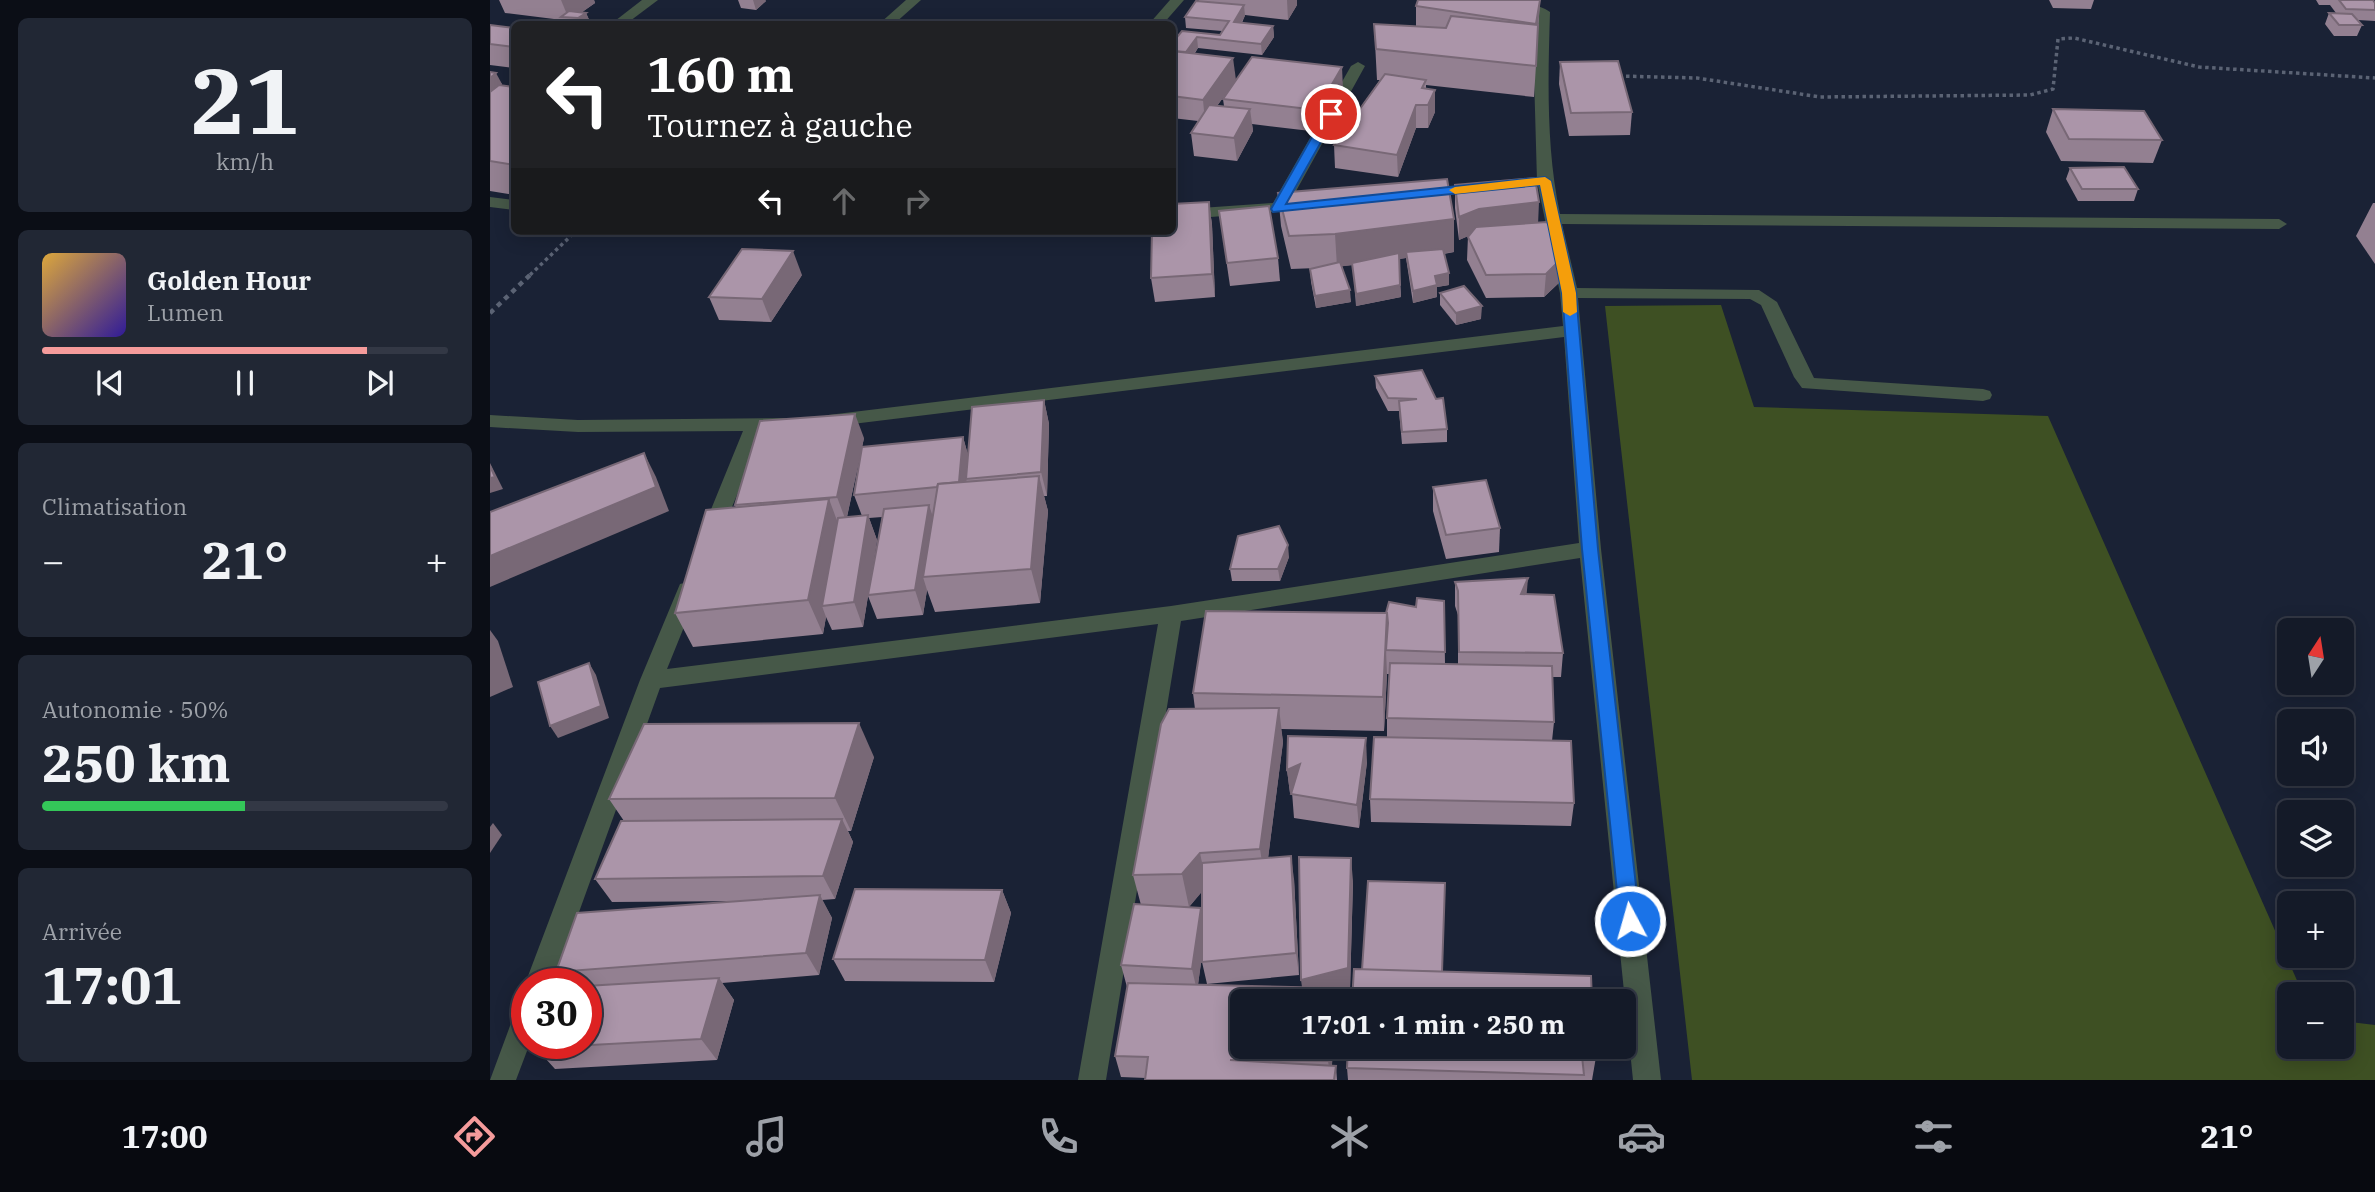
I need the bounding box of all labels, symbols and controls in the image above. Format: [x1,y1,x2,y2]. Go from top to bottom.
text: 21 [190,41,300,159]
text: 160 m [647,42,794,105]
icon: left [532,49,623,140]
pin [1301,84,1361,144]
icon: arrive [1312,95,1350,133]
text: Tournez à gauche [647,104,913,146]
text: km/h [216,146,274,176]
icon: left [752,182,790,220]
icon: ahead [825,182,863,220]
icon: right [898,182,936,220]
text: Golden Hour [147,263,311,297]
text: Lumen [147,297,224,327]
icon: previous [91,364,129,402]
icon: pause [226,364,264,402]
icon: next [361,364,399,402]
text: Climatisation [42,491,187,521]
text: 21° [202,526,288,593]
text: − [42,536,65,585]
text: + [425,536,448,585]
north arrow [2277,618,2354,695]
map controls [2277,618,2354,1059]
text: Autonomie · 50% [42,694,229,724]
button: sound [2277,709,2354,786]
text: 250 km [42,729,231,796]
button: layers [2277,800,2354,877]
position arrow [1593,884,1667,958]
button: + [2277,891,2354,968]
text: Arrivée [42,916,122,946]
text: 17:01 [42,951,183,1018]
speed limit sign: 30 [511,968,602,1059]
button: − [2277,982,2354,1059]
text: 17:01 · 1 min · 250 m [1301,1007,1565,1041]
icon: directions [450,1112,499,1161]
icon: music [742,1112,791,1161]
icon: phone [1034,1112,1083,1161]
icon: climate [1325,1112,1374,1161]
icon: car [1617,1112,1666,1161]
icon: filters [1909,1112,1958,1161]
text: 17:00 [121,1115,208,1157]
text: 21° [2200,1115,2254,1157]

